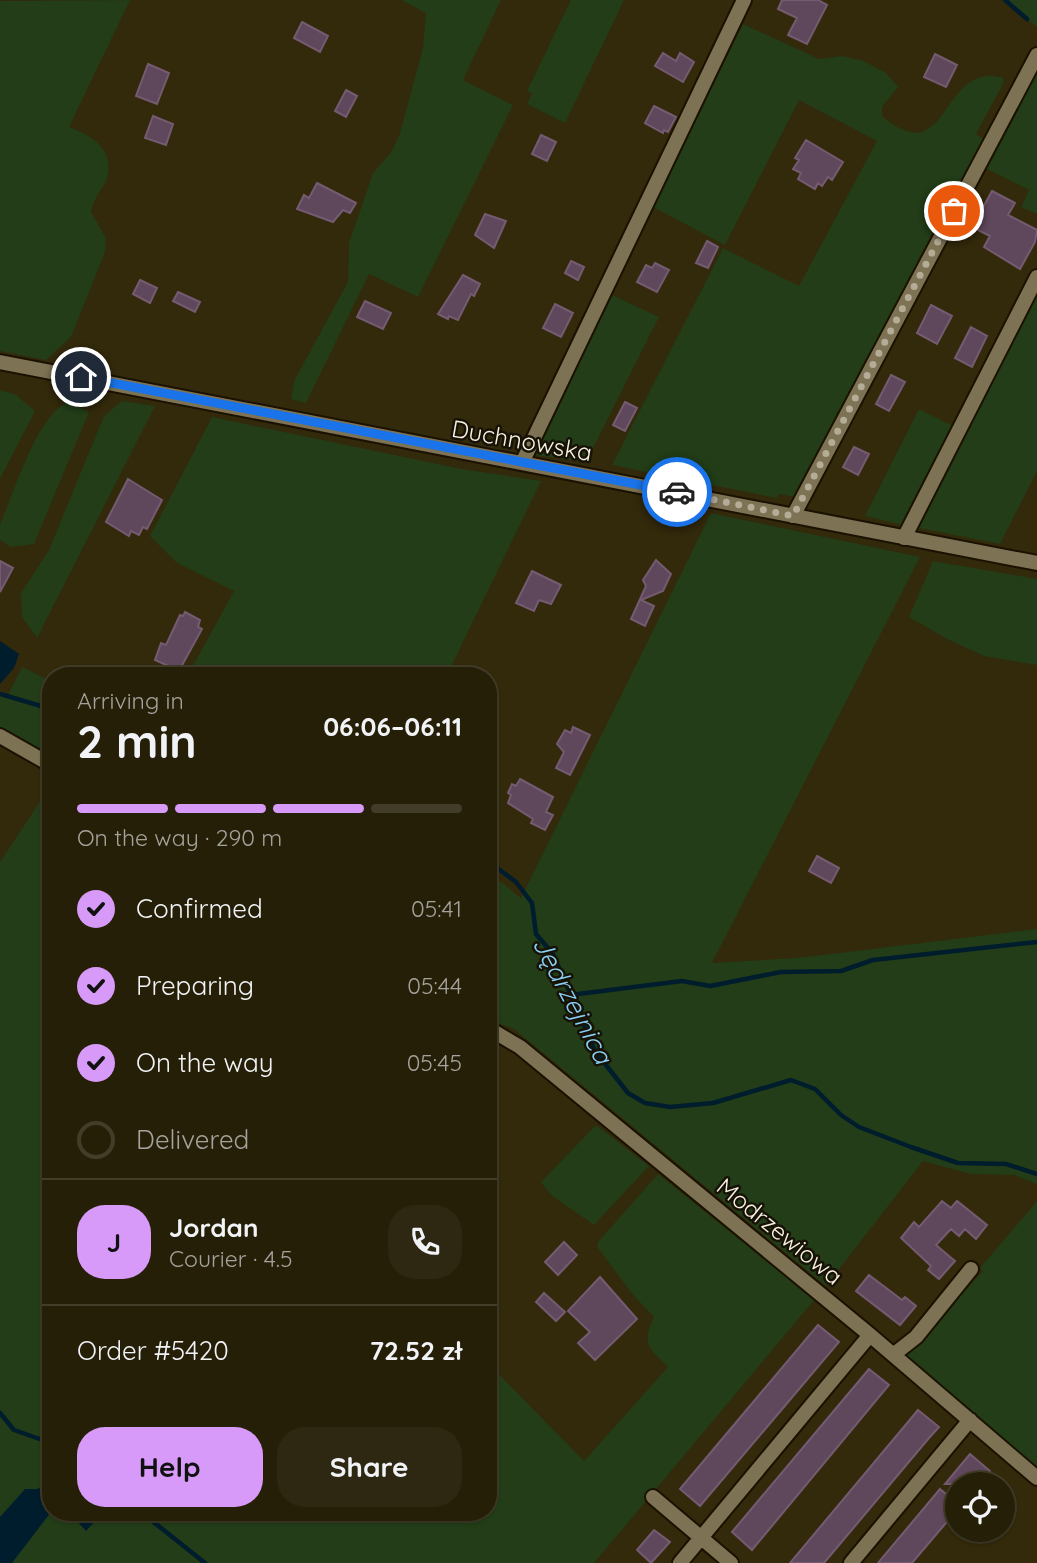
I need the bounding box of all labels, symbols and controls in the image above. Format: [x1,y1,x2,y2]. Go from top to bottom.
pin [924,181,984,241]
icon: bag [935,192,973,230]
pin [51,347,111,407]
icon: home [62,358,100,396]
street label: Duchnowska [450,413,594,467]
courier [642,457,712,527]
icon: car [658,473,696,511]
text: Arriving in [77,686,184,715]
text: 06:06–06:11 [323,710,462,743]
text: 2 min [77,712,197,770]
text: On the way · 290 m [77,823,282,852]
icon: check [77,890,115,928]
text: Confirmed [136,892,263,925]
text: 05:41 [411,894,462,923]
water label: Jędrzejnica [526,931,621,1070]
icon: check [77,967,115,1005]
text: Preparing [136,969,254,1002]
text: 05:44 [407,971,462,1000]
icon: check [77,1044,115,1082]
text: On the way [136,1046,274,1079]
text: 05:45 [407,1048,462,1077]
text: Delivered [136,1123,249,1156]
street label: Modrzewiowa [711,1171,849,1291]
button: phone [388,1205,462,1279]
text: Jordan [169,1211,258,1244]
text: J [107,1226,121,1259]
text: Courier · 4.5 [169,1244,293,1273]
text: Order #5420 [77,1334,229,1367]
text: 72.52 zł [370,1334,462,1367]
button: Help [77,1427,263,1507]
button: Share [277,1427,462,1507]
map controls [945,1472,1015,1542]
button: locate [945,1472,1015,1542]

